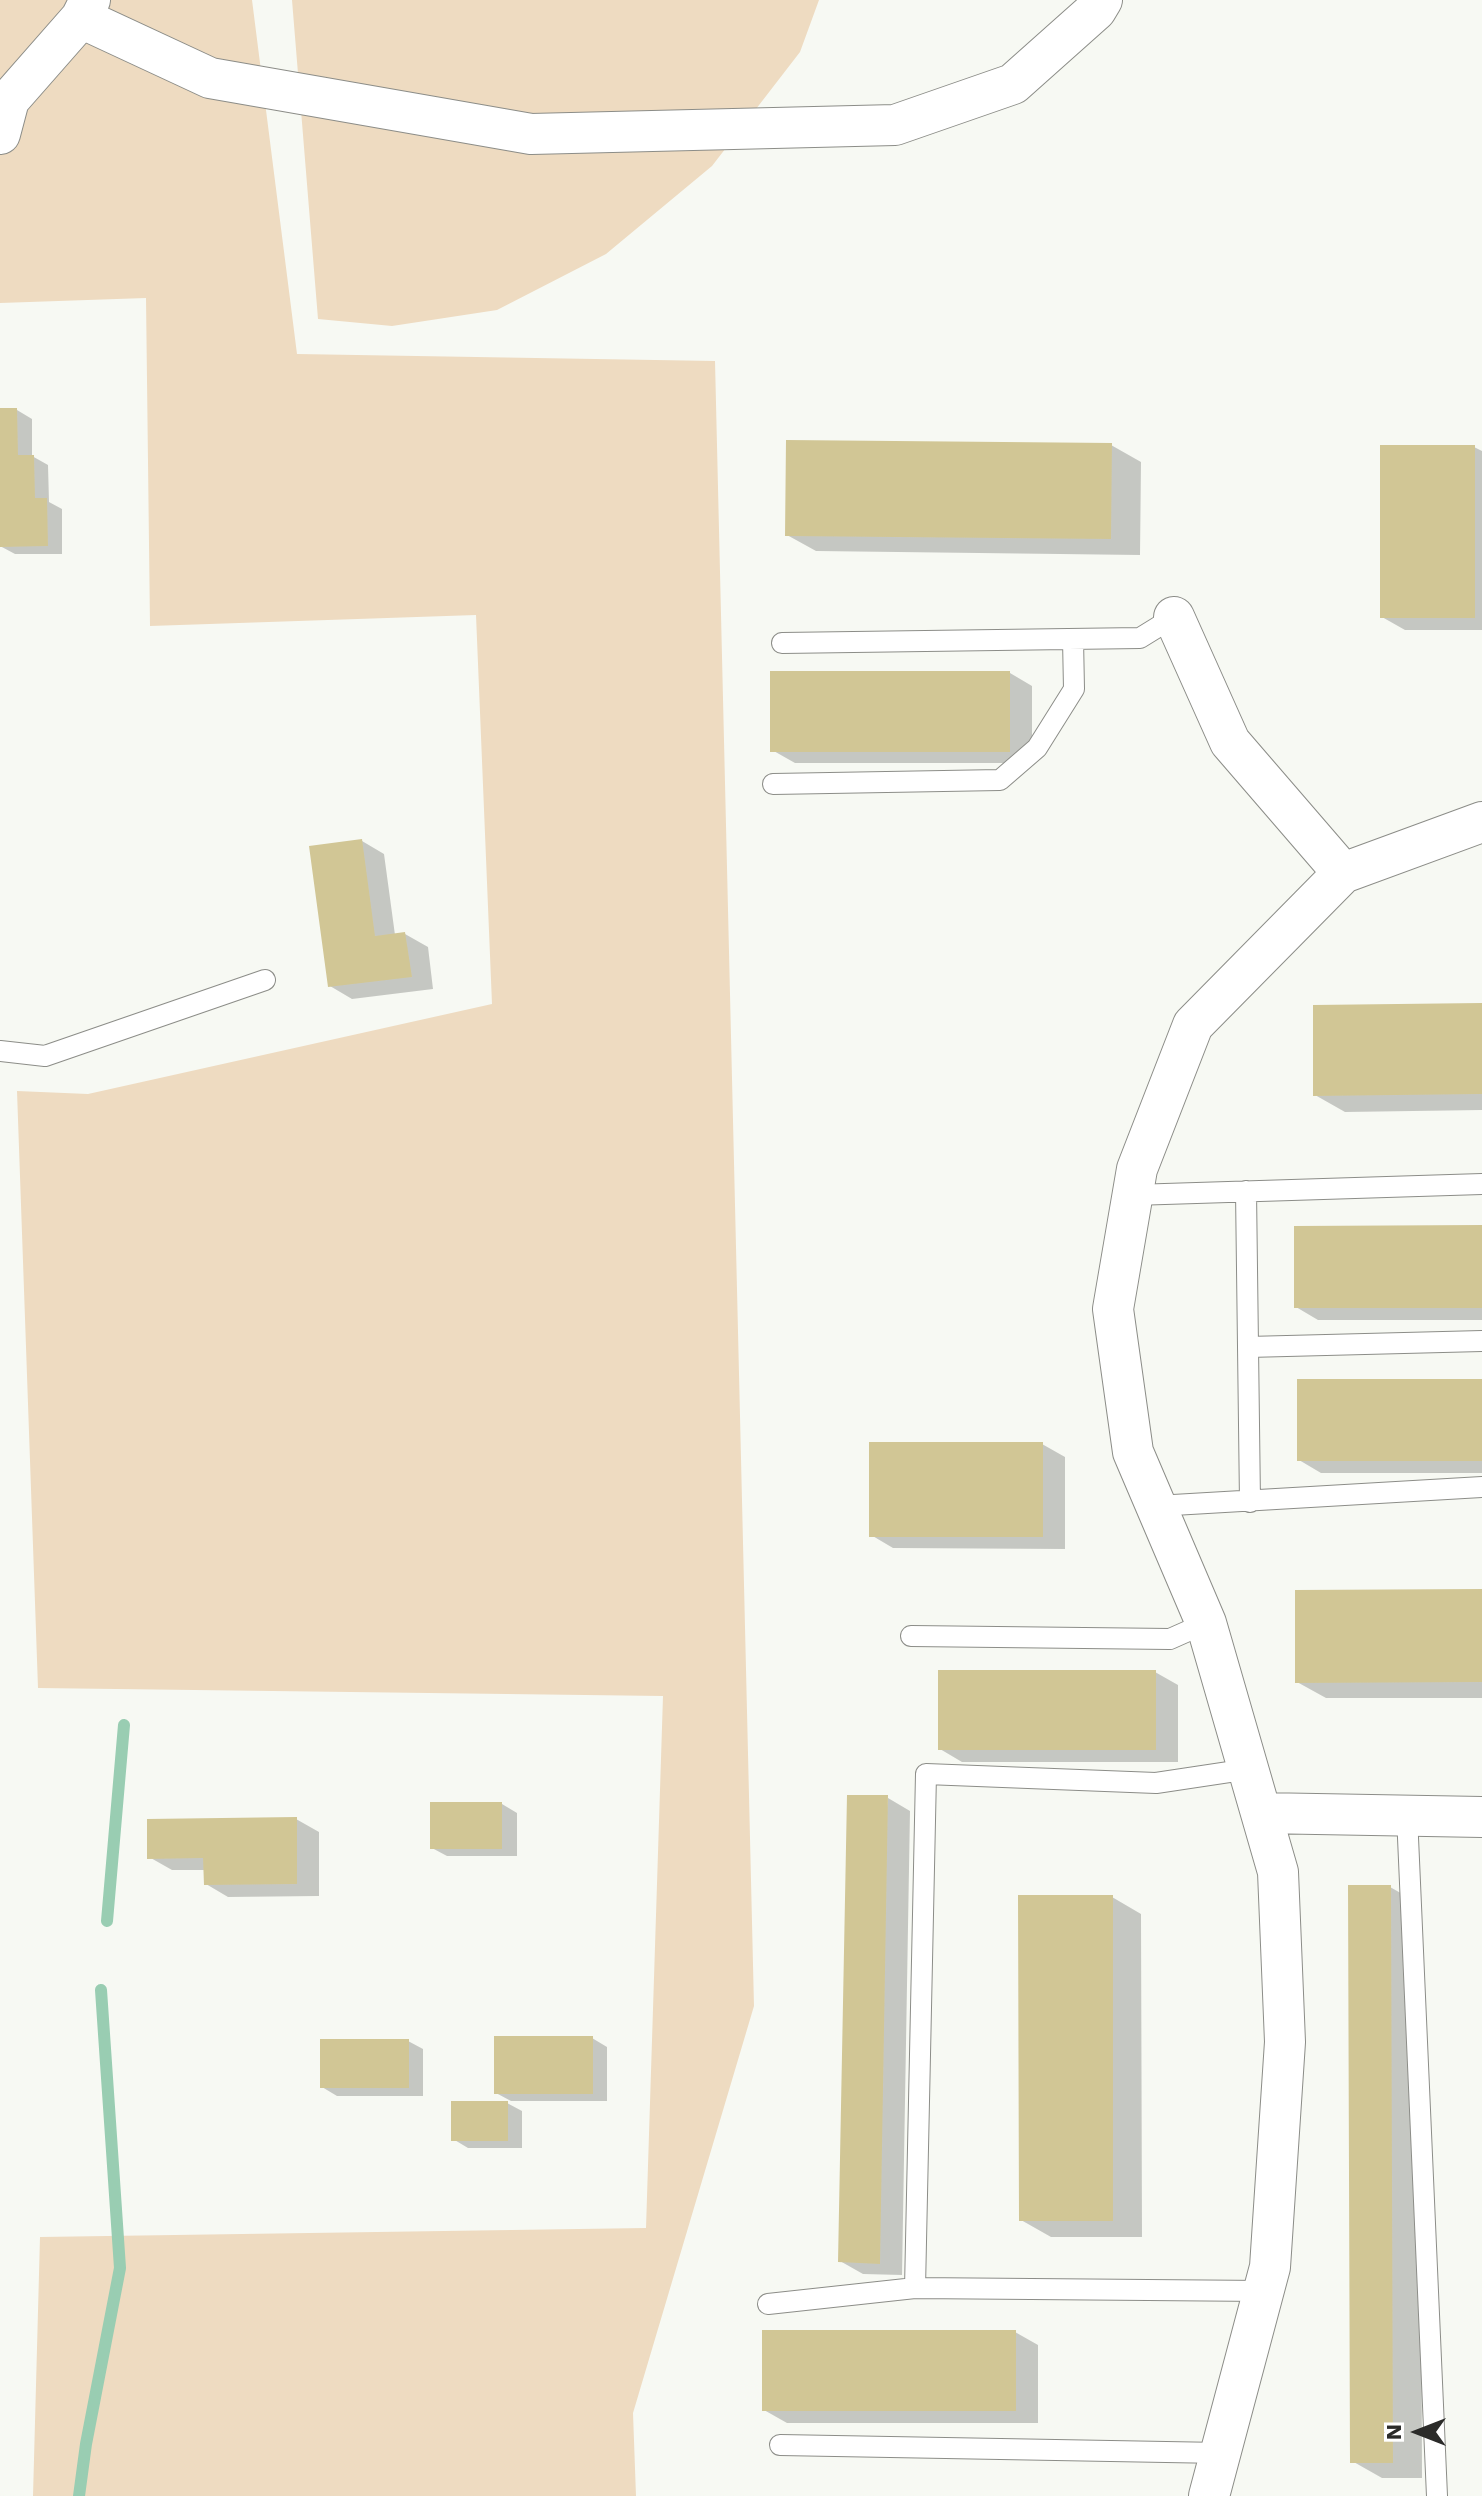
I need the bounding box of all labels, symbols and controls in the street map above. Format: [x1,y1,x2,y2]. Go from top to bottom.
north arrow [1378,2392,1458,2472]
text: N [1381,2424,1406,2440]

